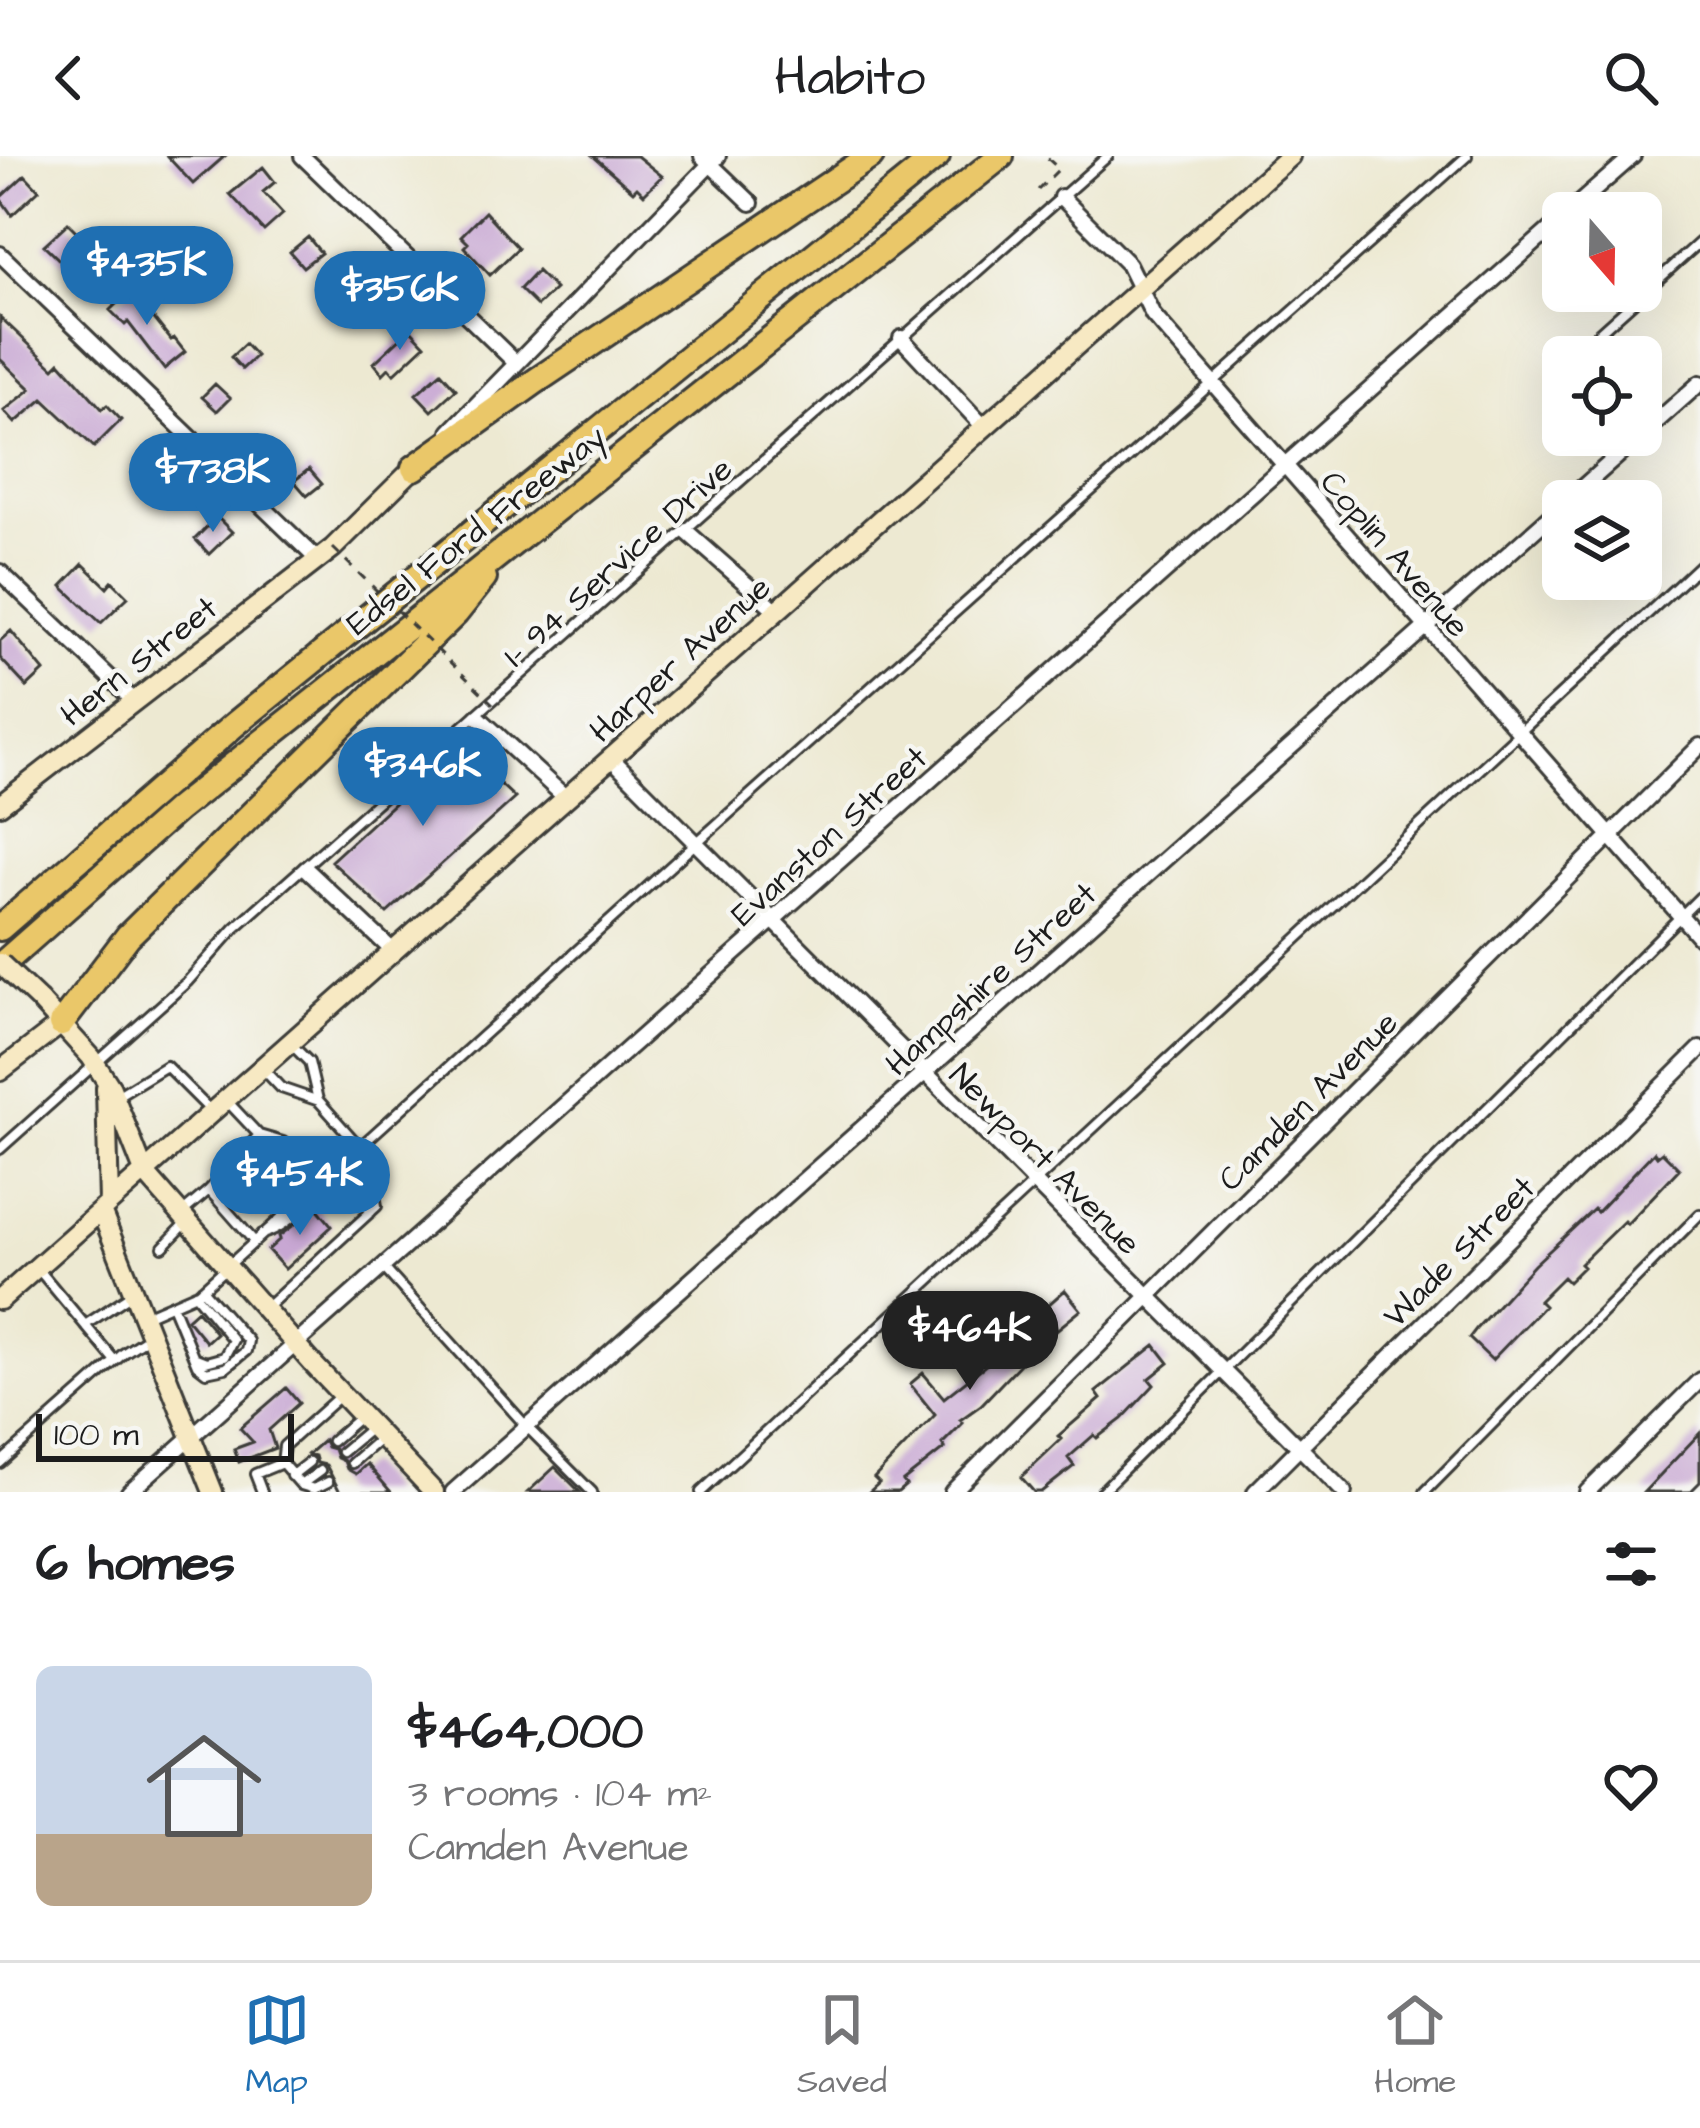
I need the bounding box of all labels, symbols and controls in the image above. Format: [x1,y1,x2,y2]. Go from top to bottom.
text: Habito [775,41,925,116]
icon: back [36,45,102,111]
icon: search [1598,45,1664,111]
north arrow [1542,192,1662,312]
map controls [1542,192,1662,600]
pin: $435K [63,226,231,328]
text: $435K [87,238,207,292]
pin: $356K [316,251,484,353]
text: $356K [341,263,459,317]
button: locate [1542,336,1662,456]
street label: Edsel Ford Freeway [337,415,616,647]
pin: $738K [129,433,297,535]
text: $738K [156,445,270,499]
street label: I- 94 Service Drive [494,447,743,678]
street label: Coplin Avenue [1309,461,1480,648]
button: layers [1542,480,1662,600]
street label: Harper Avenue [580,565,781,753]
street label: Hern Street [51,586,227,737]
pin: $346K [339,727,507,829]
street label: Evanston Street [721,736,938,937]
text: $346K [365,739,481,793]
street label: Hampshire Street [876,872,1107,1087]
street label: Camden Avenue [1208,1001,1409,1202]
street label: Newport Avenue [938,1053,1151,1266]
pin: $454K [216,1136,384,1238]
text: $454K [237,1148,363,1202]
street label: Wade Street [1373,1166,1546,1339]
pin: $464K [886,1291,1054,1393]
text: $464K [909,1303,1031,1357]
scale bar [36,1408,294,1461]
text: 100 m [54,1412,139,1458]
text: 6 homes [36,1529,235,1600]
icon: filters [1598,1531,1664,1597]
text: $464,000 [408,1697,643,1768]
icon: home [132,1714,276,1858]
icon: heart [1598,1753,1664,1819]
text: 3 rooms · 104 m² [408,1768,712,1822]
text: Camden Avenue [408,1822,689,1876]
tab: Map [244,1987,310,2105]
tab: Saved [797,1987,887,2105]
tab: Home [1374,1987,1456,2105]

